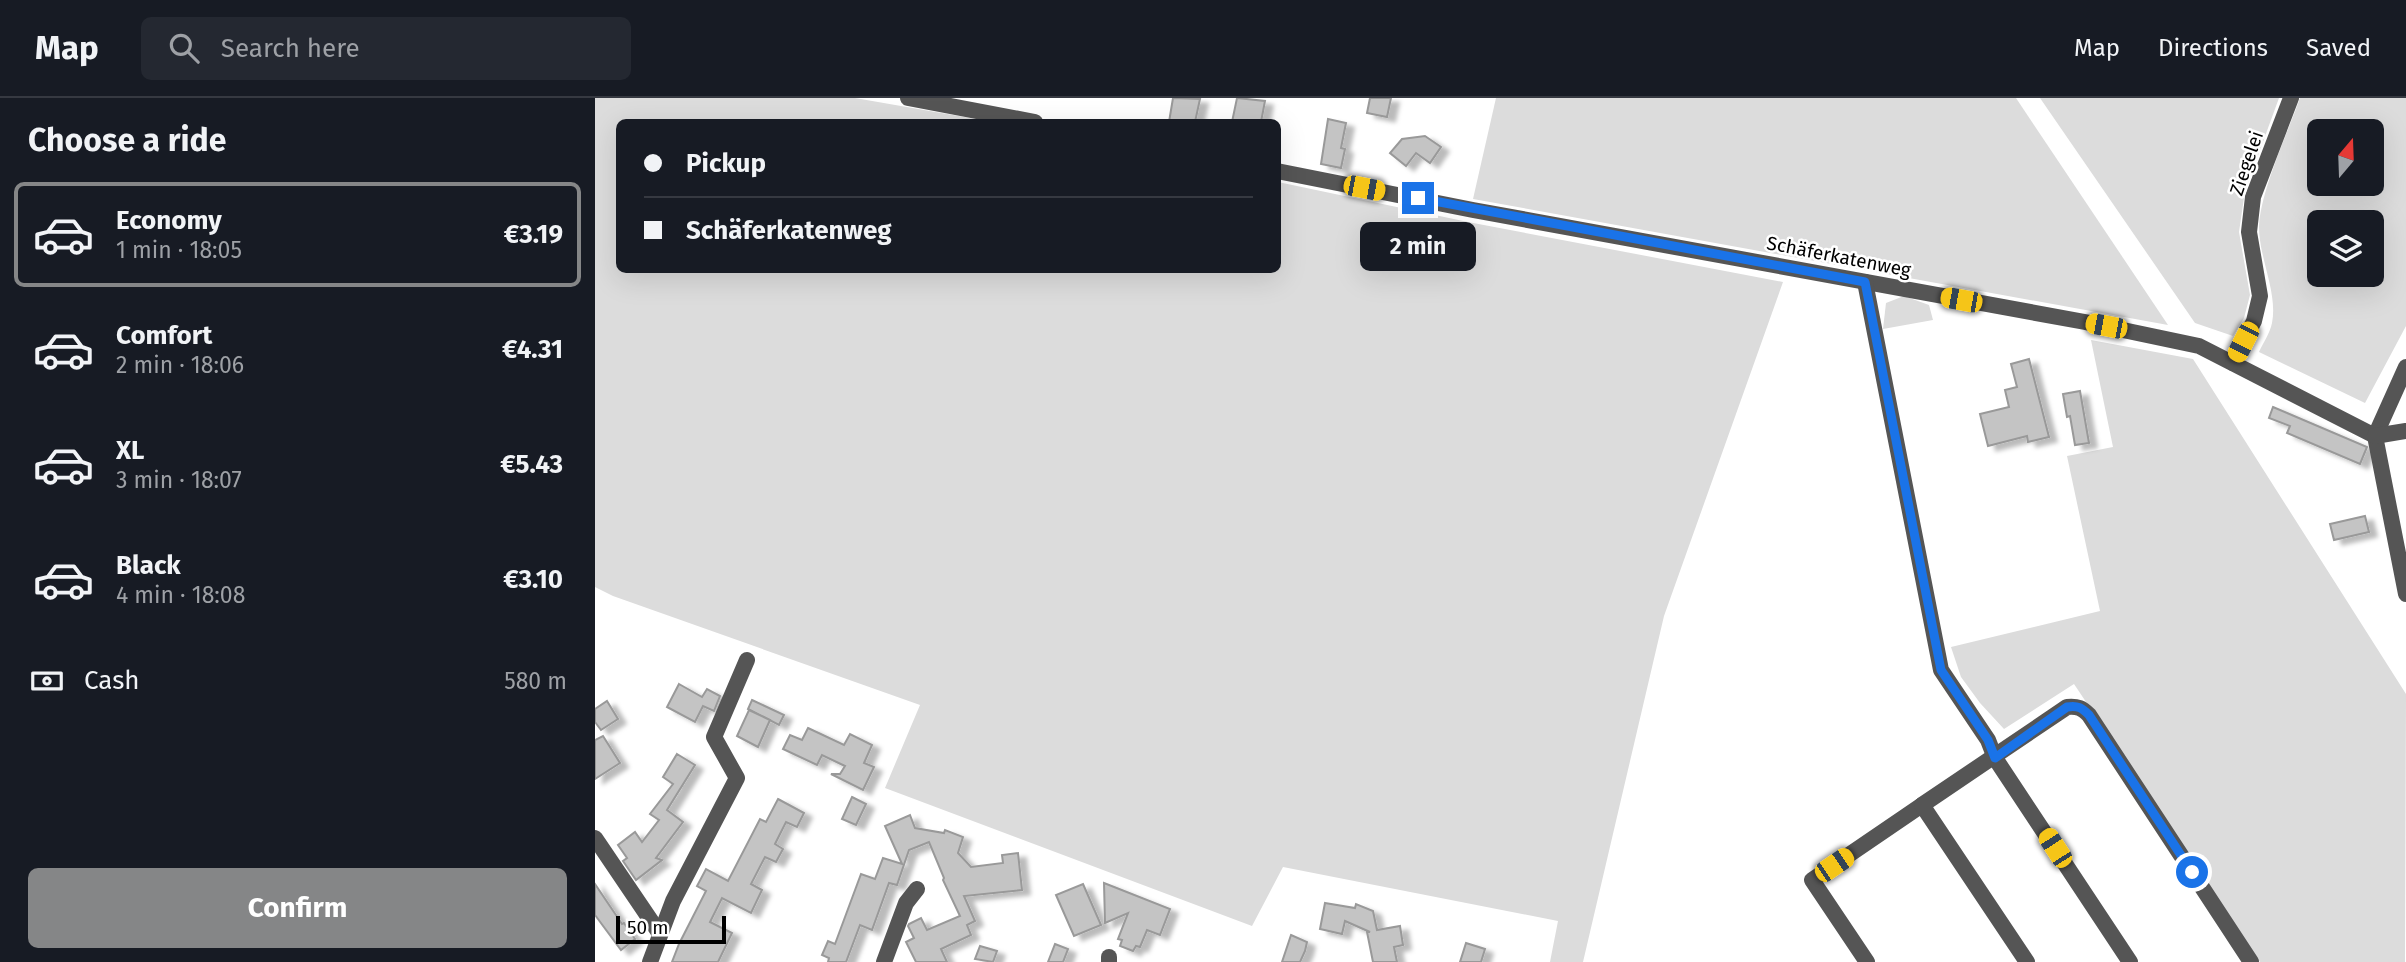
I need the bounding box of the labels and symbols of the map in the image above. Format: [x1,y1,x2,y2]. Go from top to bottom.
north arrow [2307,119,2383,196]
street label: Ziegelei [2225,128,2268,198]
car [1342,174,1387,202]
route end [1402,182,1434,214]
callout: 2 min [1360,222,1476,272]
street label: Schäferkatenweg [1765,231,1913,282]
car [1939,286,1984,314]
car [2084,312,2129,340]
car [2225,319,2262,365]
car [2035,825,2076,871]
car [1811,845,1858,885]
route start [2176,856,2208,888]
scale bar [616,913,726,945]

